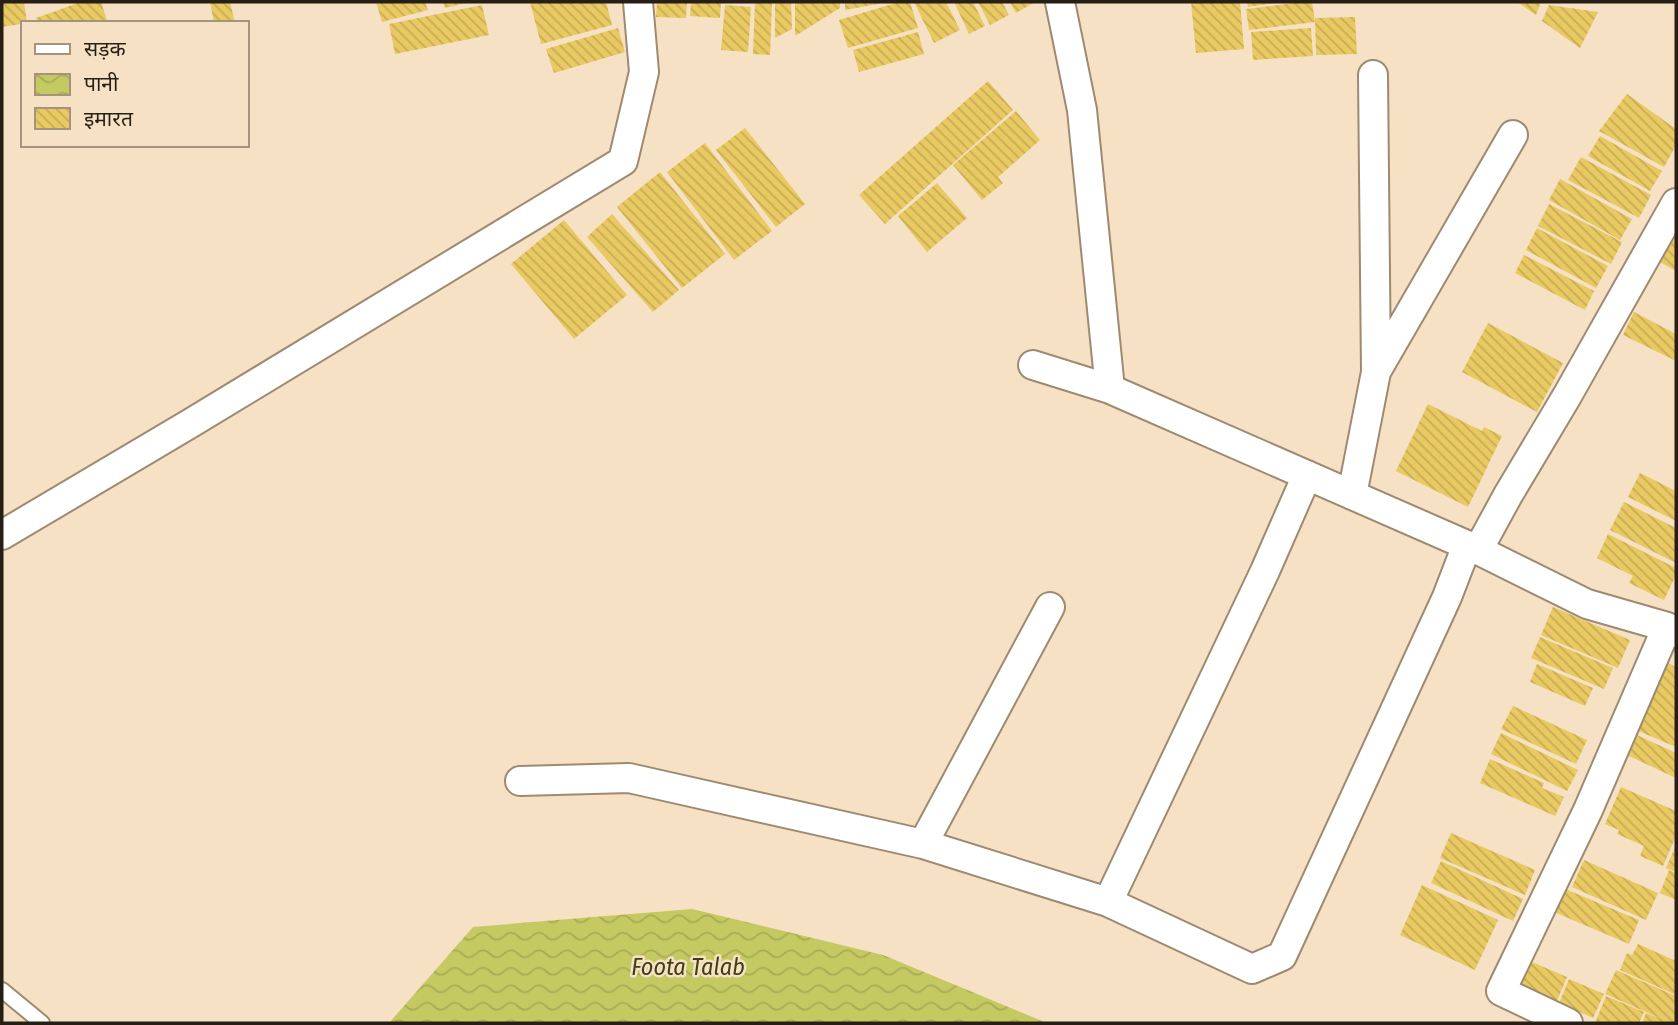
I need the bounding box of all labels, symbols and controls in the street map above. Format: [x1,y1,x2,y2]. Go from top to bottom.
legend [21,21,248,147]
text: सड़क [84,36,126,62]
text: पानी [84,71,119,97]
text: इमारत [84,106,134,132]
water label: Foota Talab [631,953,745,981]

